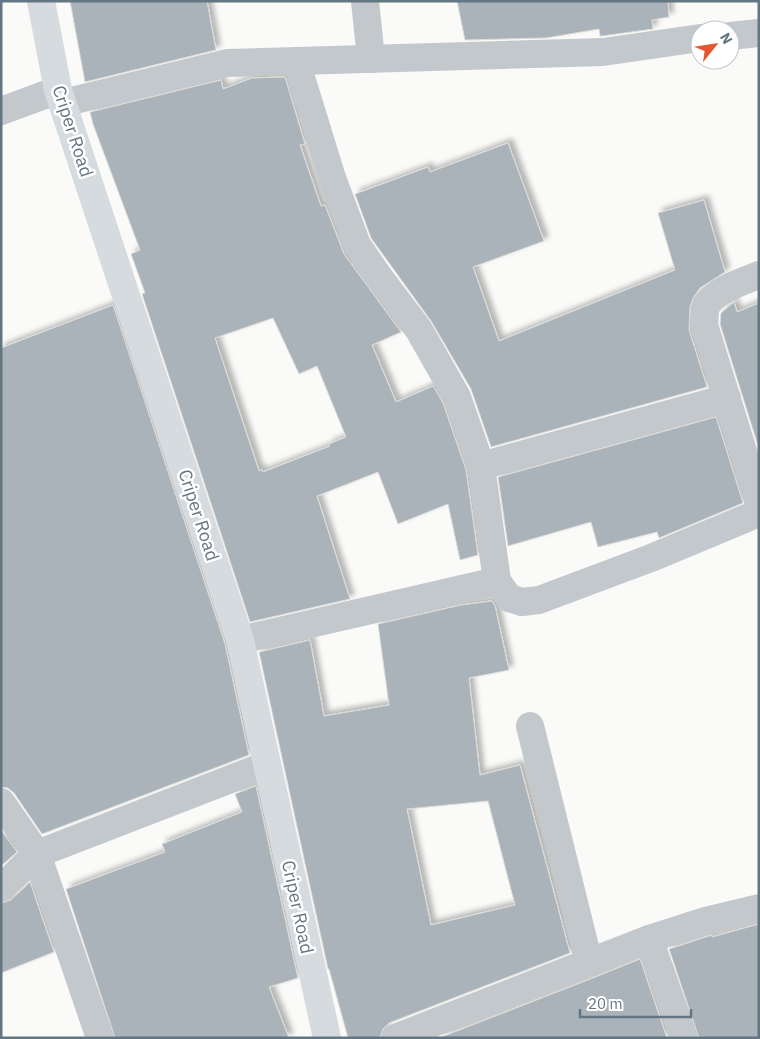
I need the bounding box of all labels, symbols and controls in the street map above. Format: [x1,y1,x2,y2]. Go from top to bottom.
north arrow [690,20,740,70]
text: N [716,30,737,47]
street label: Criper Road [47,82,99,180]
street label: Criper Road [173,466,225,564]
street label: Criper Road [277,858,319,956]
scale bar [580,986,691,1018]
text: 20 m [588,994,623,1013]

